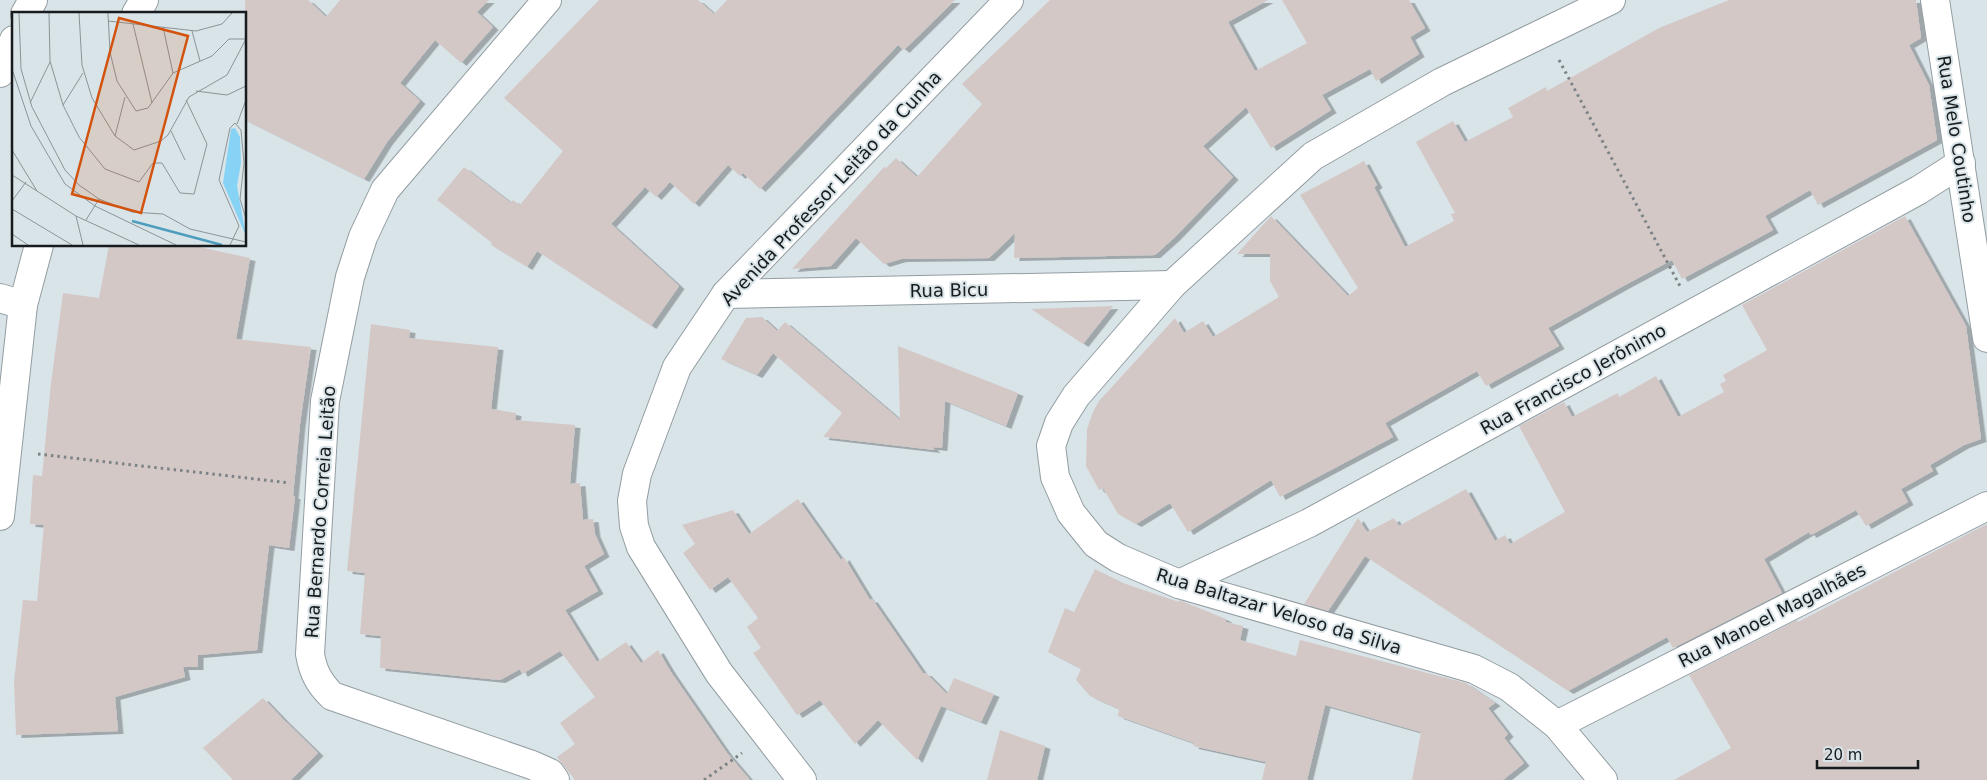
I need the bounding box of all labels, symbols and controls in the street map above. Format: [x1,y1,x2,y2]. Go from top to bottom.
inset map [12,12,246,246]
street label: Rua Melo Coutinho [1933,54,1981,224]
street label: Avenida Professor Leitão da Cunha [717,66,945,310]
street label: Rua Bicu [910,279,988,301]
street label: Rua Francisco Jerônimo [1477,319,1669,439]
street label: Rua Bernardo Correia Leitão [301,385,339,639]
street label: Rua Manoel Magalhães [1675,559,1869,671]
street label: Rua Baltazar Veloso da Silva [1154,564,1404,658]
scale bar [1817,738,1918,770]
text: 20 m [1824,746,1862,764]

